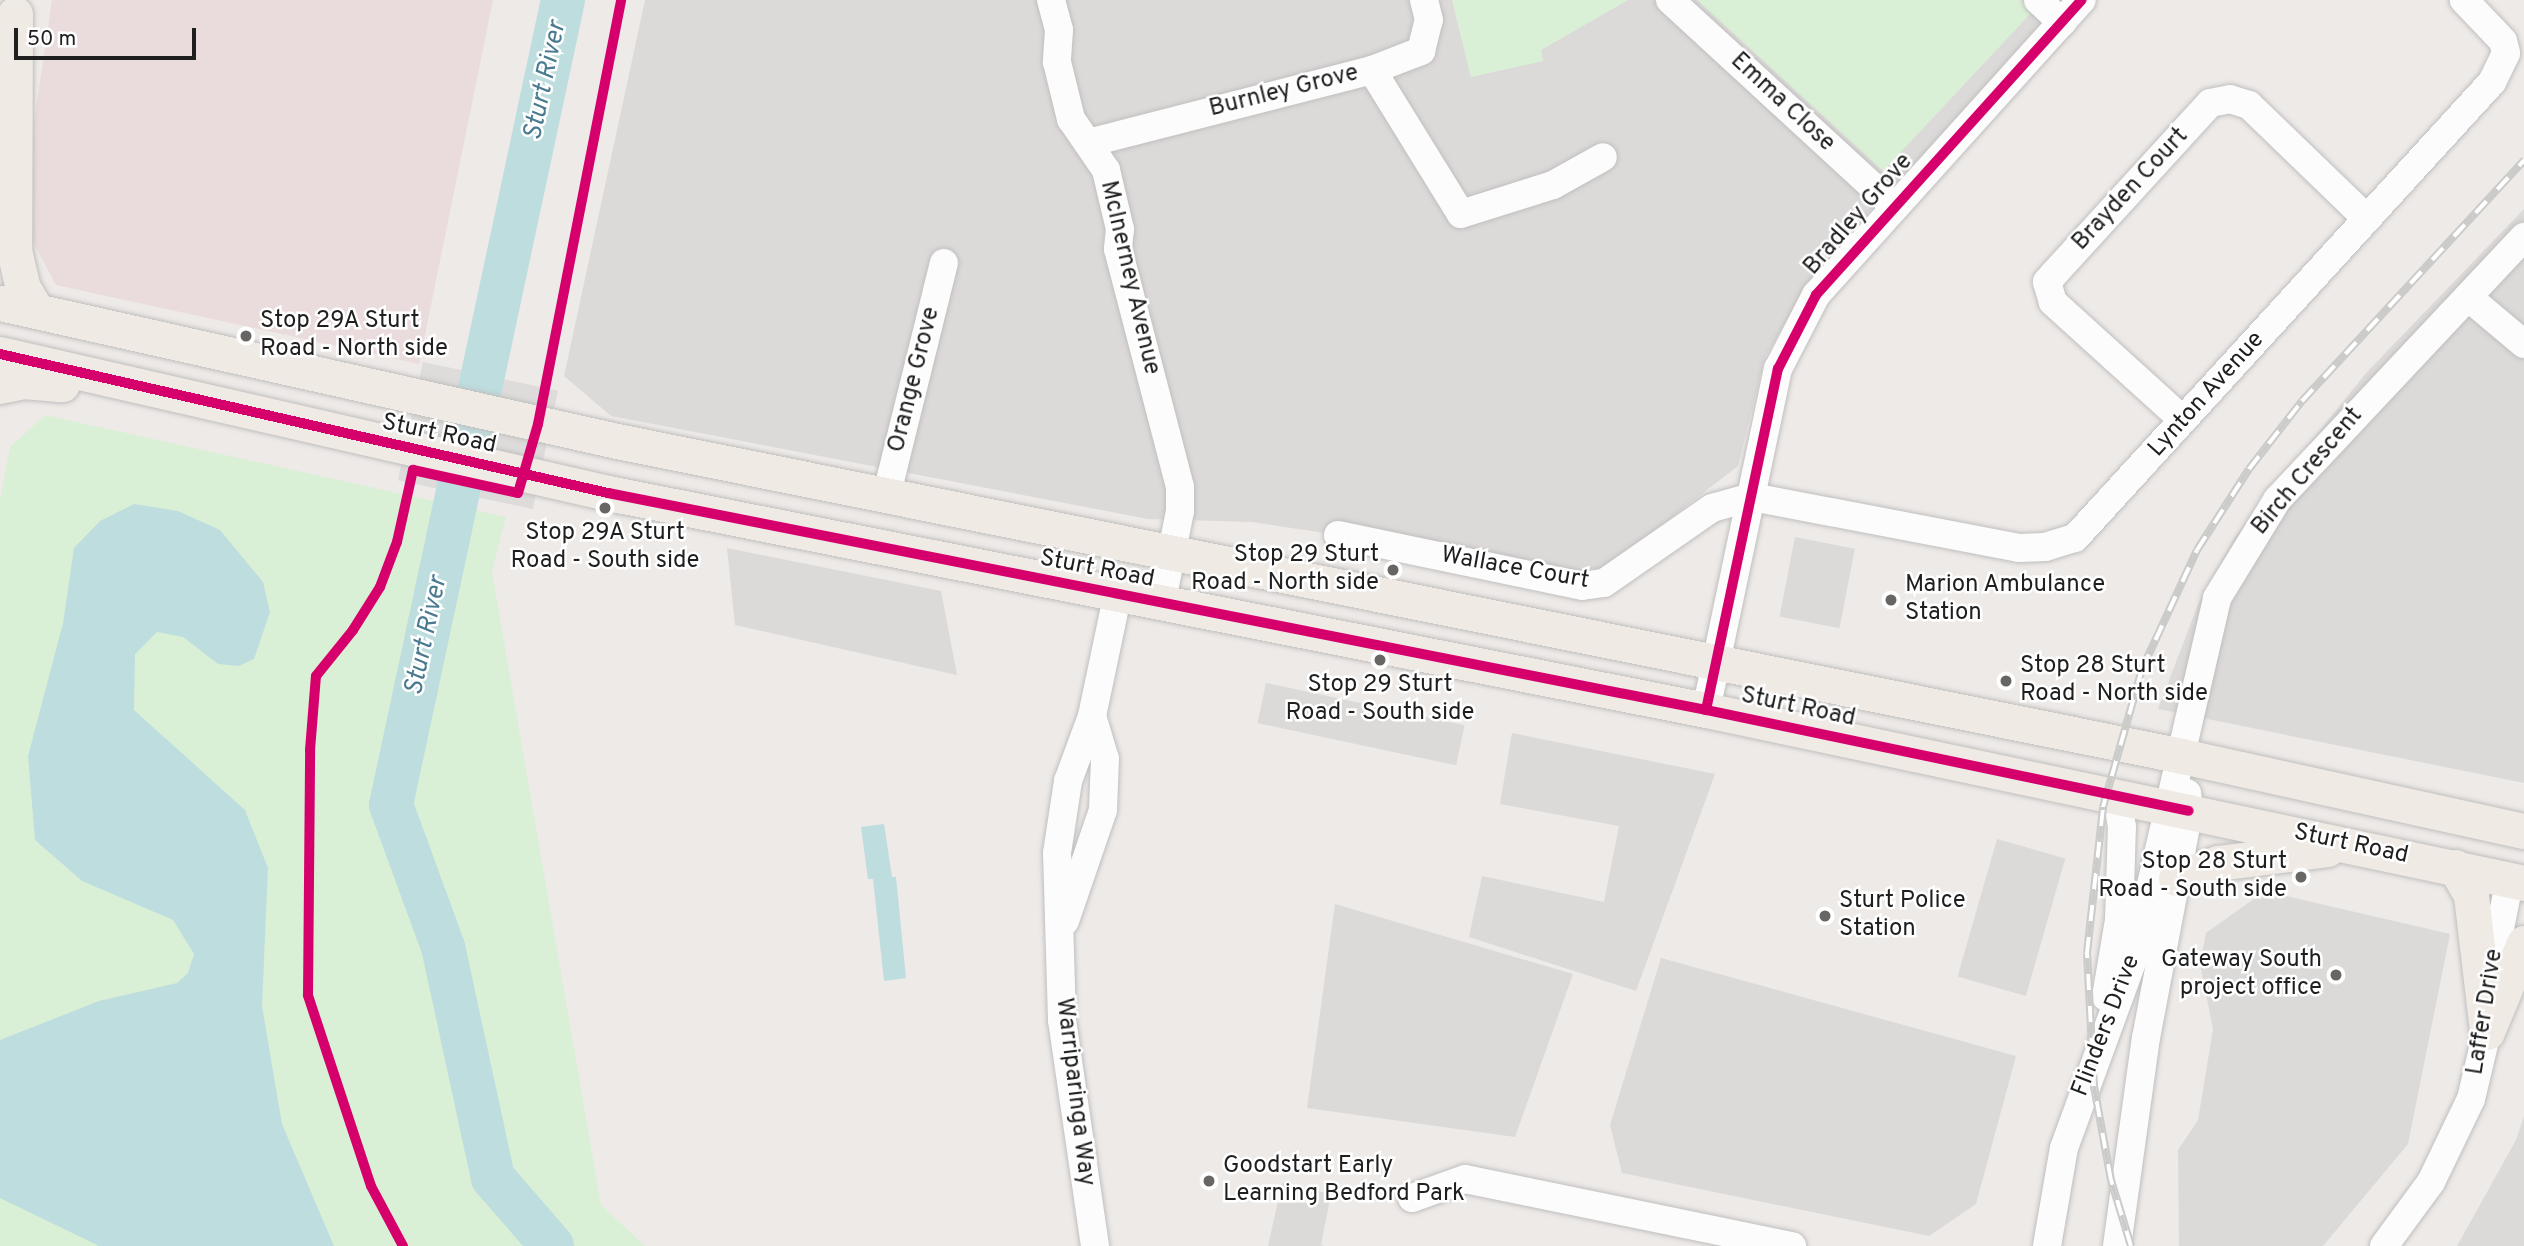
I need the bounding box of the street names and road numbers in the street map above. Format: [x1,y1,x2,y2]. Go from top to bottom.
street label: Emma Close [1724,47,1840,159]
street label: Burnley Grove [1206,60,1362,124]
street label: Brayden Court [2067,123,2195,257]
street label: Bradley Grove [1798,148,1920,282]
street label: McInerney Avenue [1093,178,1165,378]
street label: Orange Grove [883,304,947,456]
street label: Lynton Avenue [2143,326,2271,464]
street label: Birch Crescent [2246,403,2370,541]
street label: Sturt Road [379,409,499,461]
street label: Wallace Court [1439,542,1591,596]
street label: Sturt Road [1037,545,1157,595]
street label: Sturt Road [1738,682,1858,734]
street label: Sturt Road [2291,819,2411,871]
street label: Laffer Drive [2462,947,2510,1077]
street label: Flinders Drive [2067,951,2147,1101]
street label: Warriparinga Way [1048,996,1100,1188]

